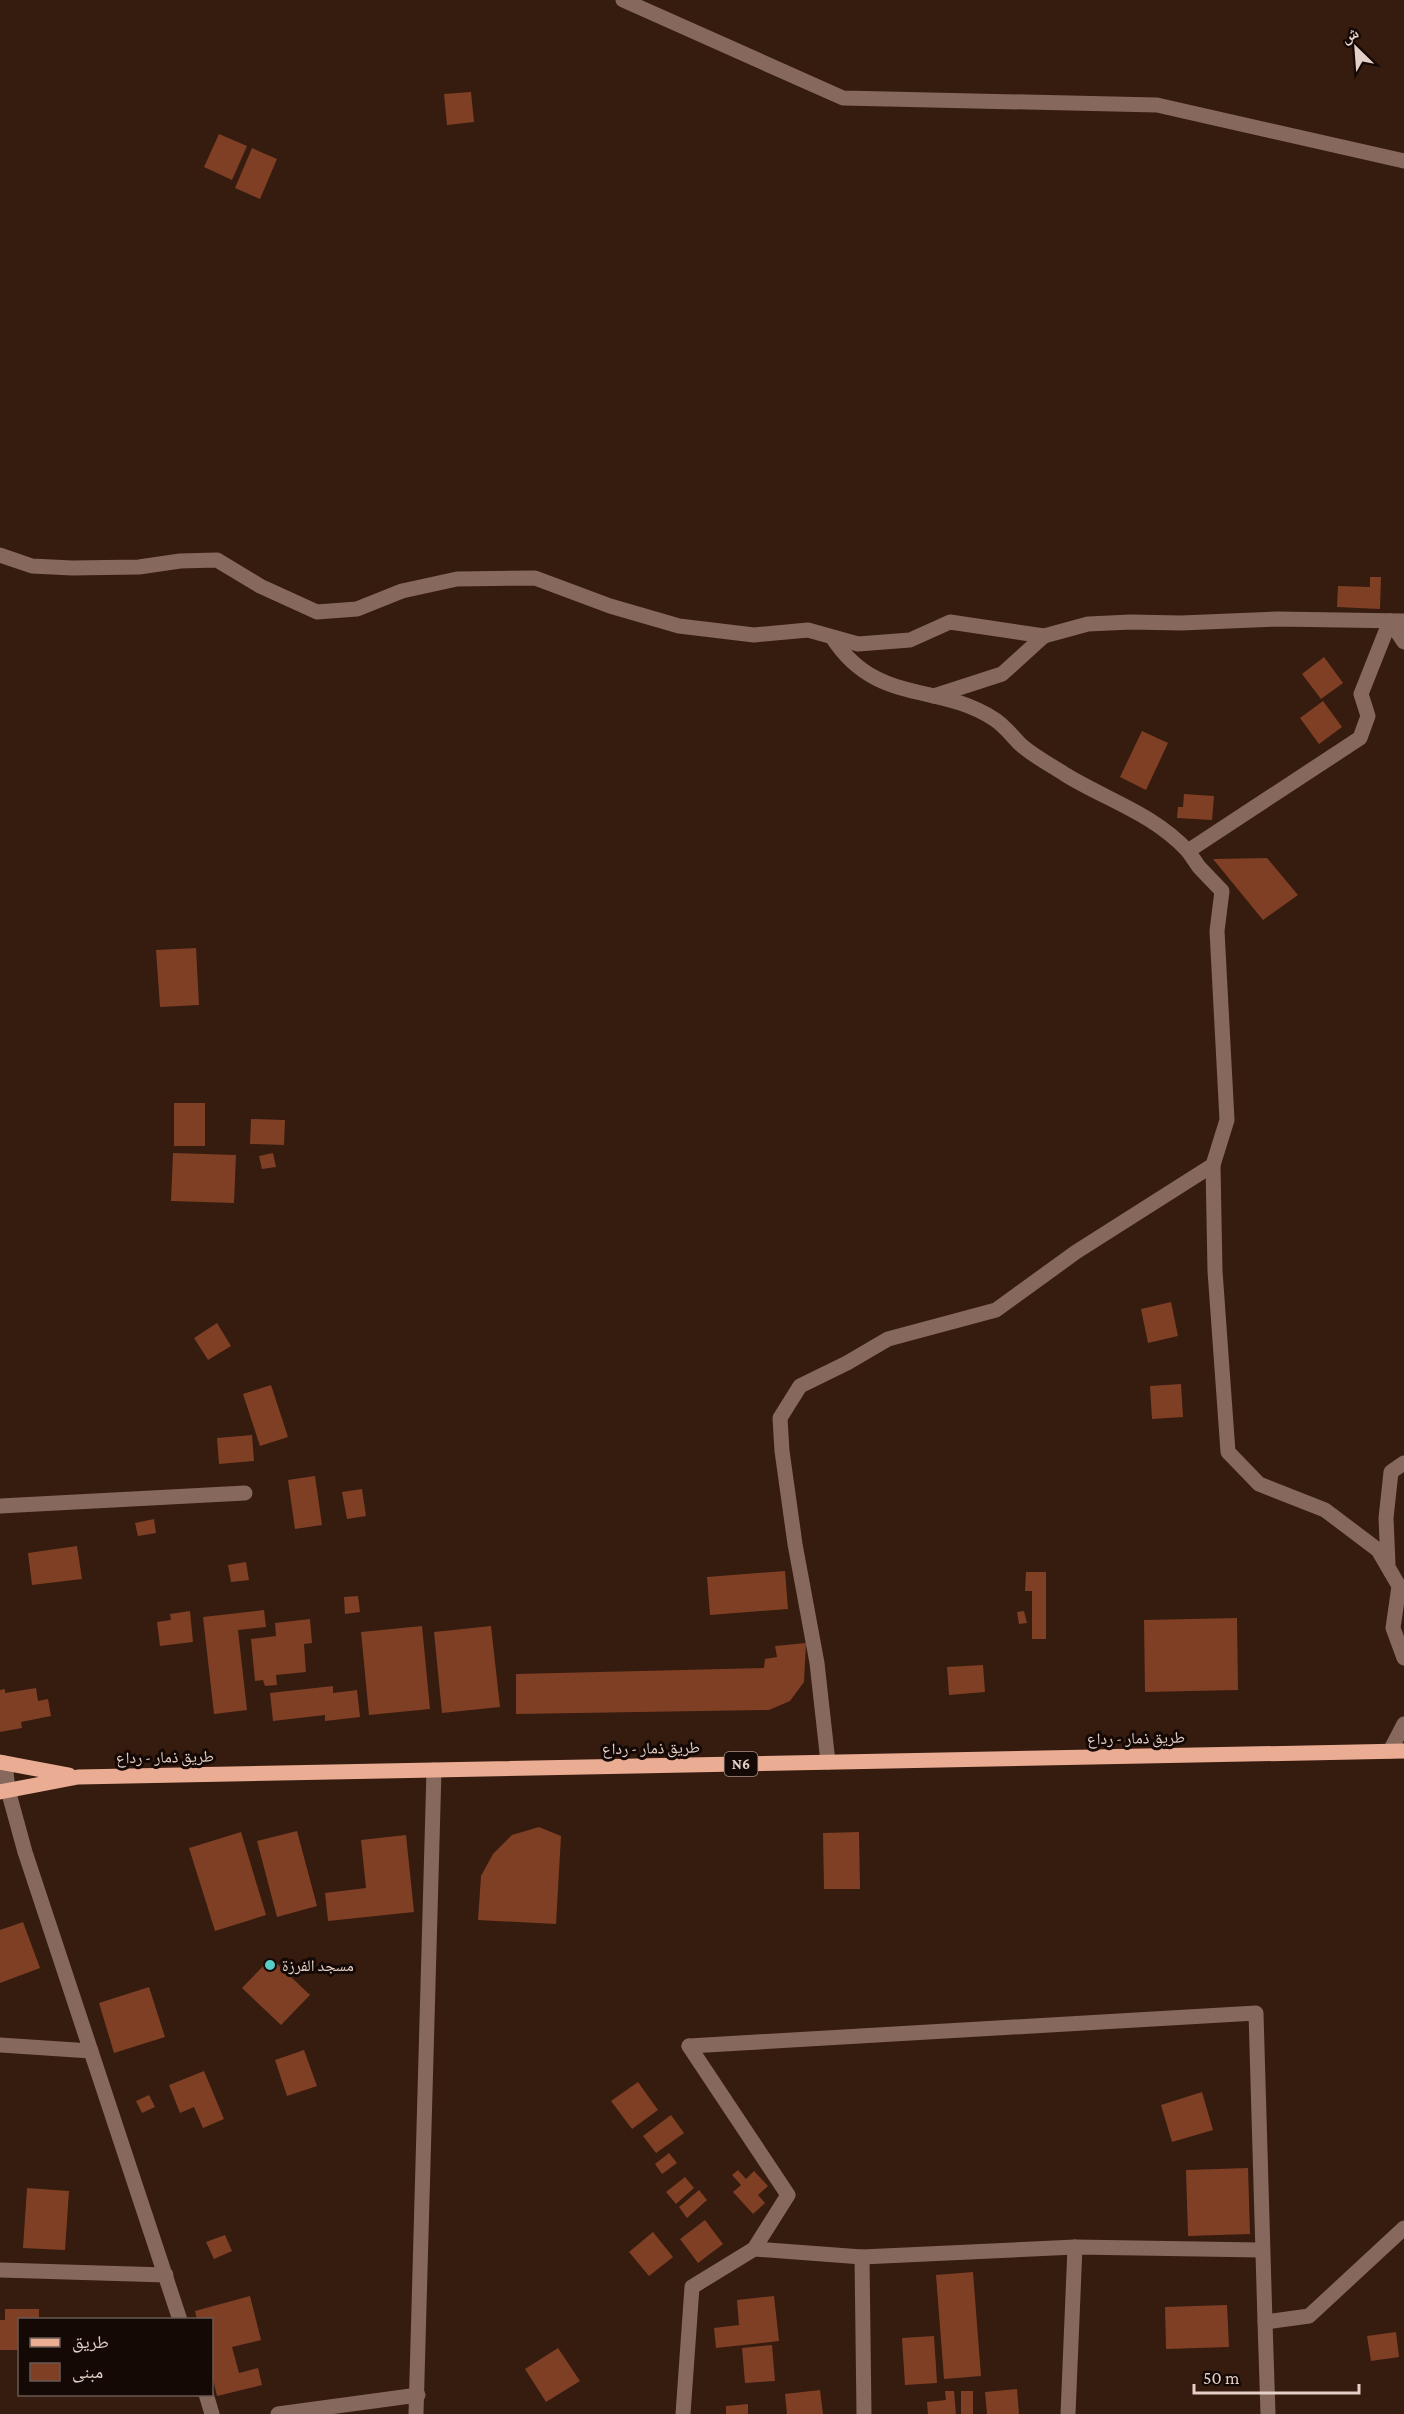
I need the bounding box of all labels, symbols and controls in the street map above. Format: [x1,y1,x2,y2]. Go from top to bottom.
north arrow [1326,18,1386,78]
text: ش [1339,24,1362,47]
street label: طريق ذمار - رداع [1087,1729,1185,1749]
street label: طريق ذمار - رداع [602,1739,700,1759]
street label: طريق ذمار - رداع [116,1748,214,1768]
road number: N6 [724,1752,758,1776]
place label: مسجد الفرزة [282,1957,354,1975]
marker: مسجد الفرزة [263,1958,277,1972]
legend [18,2318,213,2396]
text: طريق [72,2332,109,2353]
scale bar [1194,2357,1359,2395]
text: مبنى [72,2362,103,2383]
text: 50 m [1203,2368,1240,2388]

